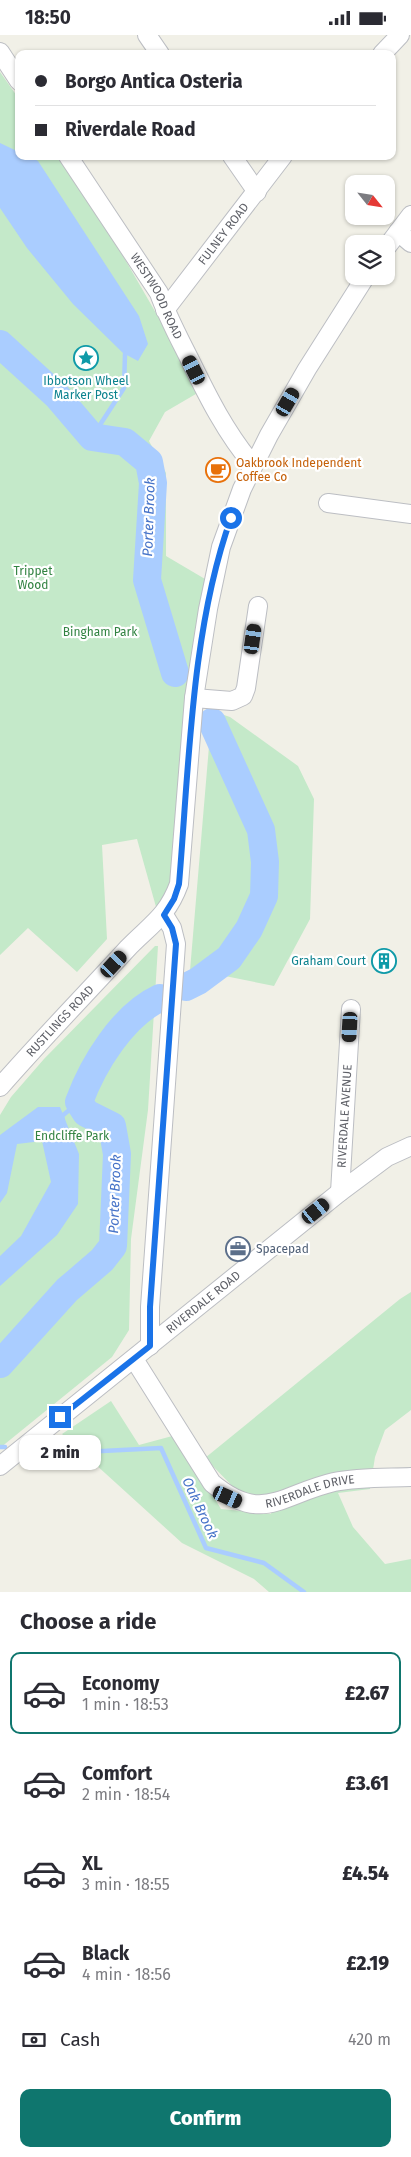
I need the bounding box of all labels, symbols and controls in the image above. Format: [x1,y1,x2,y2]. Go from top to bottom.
text: 18:50 [25,6,71,29]
text: Borgo Antica Osteria [65,70,243,93]
text: Riverdale Road [65,118,196,141]
north arrow [345,175,395,225]
map controls [345,175,395,285]
street label: FULNEY ROAD [195,200,252,267]
button: layers [345,235,395,285]
street label: WESTWOOD ROAD [127,250,185,342]
place icon: Ibbotson Wheel Marker Post [73,345,99,371]
car [180,353,207,387]
place label: Ibbotson Wheel Marker Post [43,374,129,402]
car [274,385,301,419]
place label: Oakbrook Independent Coffee Co [236,456,362,484]
cafe icon: Oakbrook Independent Coffee Co [205,457,231,483]
water label: Porter Brook [139,477,159,557]
route start [220,507,242,529]
park label: Trippet Wood [14,564,53,592]
car [243,623,262,655]
park label: Bingham Park [63,625,138,639]
car [98,948,129,980]
building icon: Graham Court [371,948,397,974]
place label: Graham Court [291,954,367,968]
street label: RUSTLINGS ROAD [23,982,97,1060]
car [341,1012,358,1042]
street label: RIVERDALE AVENUE [334,1064,355,1168]
park label: Endcliffe Park [35,1129,110,1143]
water label: Porter Brook [105,1154,125,1234]
car [299,1196,332,1226]
office icon: Spacepad [225,1236,251,1262]
place label: Spacepad [256,1242,309,1256]
street label: RIVERDALE ROAD [163,1268,243,1336]
route end [49,1406,71,1428]
callout: 2 min [19,1435,101,1469]
text: 2 min [40,1443,80,1462]
street label: RIVERDALE DRIVE [264,1472,355,1511]
water label: Oak Brook [178,1475,222,1542]
car [211,1484,244,1510]
text: Choose a ride [20,1608,156,1635]
icon: car [22,1671,67,1716]
text: Economy [82,1672,159,1695]
text: £2.67 [345,1682,389,1705]
text: 1 min · 18:53 [82,1695,169,1714]
icon: car [22,1761,67,1806]
text: Comfort [82,1762,152,1785]
text: £3.61 [346,1772,389,1795]
text: 2 min · 18:54 [82,1785,170,1804]
icon: car [22,1851,67,1896]
text: XL [82,1852,103,1875]
text: £4.54 [342,1862,389,1885]
text: 3 min · 18:55 [82,1875,170,1894]
icon: car [22,1941,67,1986]
text: Black [82,1942,129,1965]
text: £2.19 [346,1952,389,1975]
text: 4 min · 18:56 [82,1965,171,1984]
icon: cash [20,2026,48,2054]
text: Cash [60,2028,101,2051]
text: 420 m [348,2030,391,2049]
button: Confirm [20,2089,391,2147]

